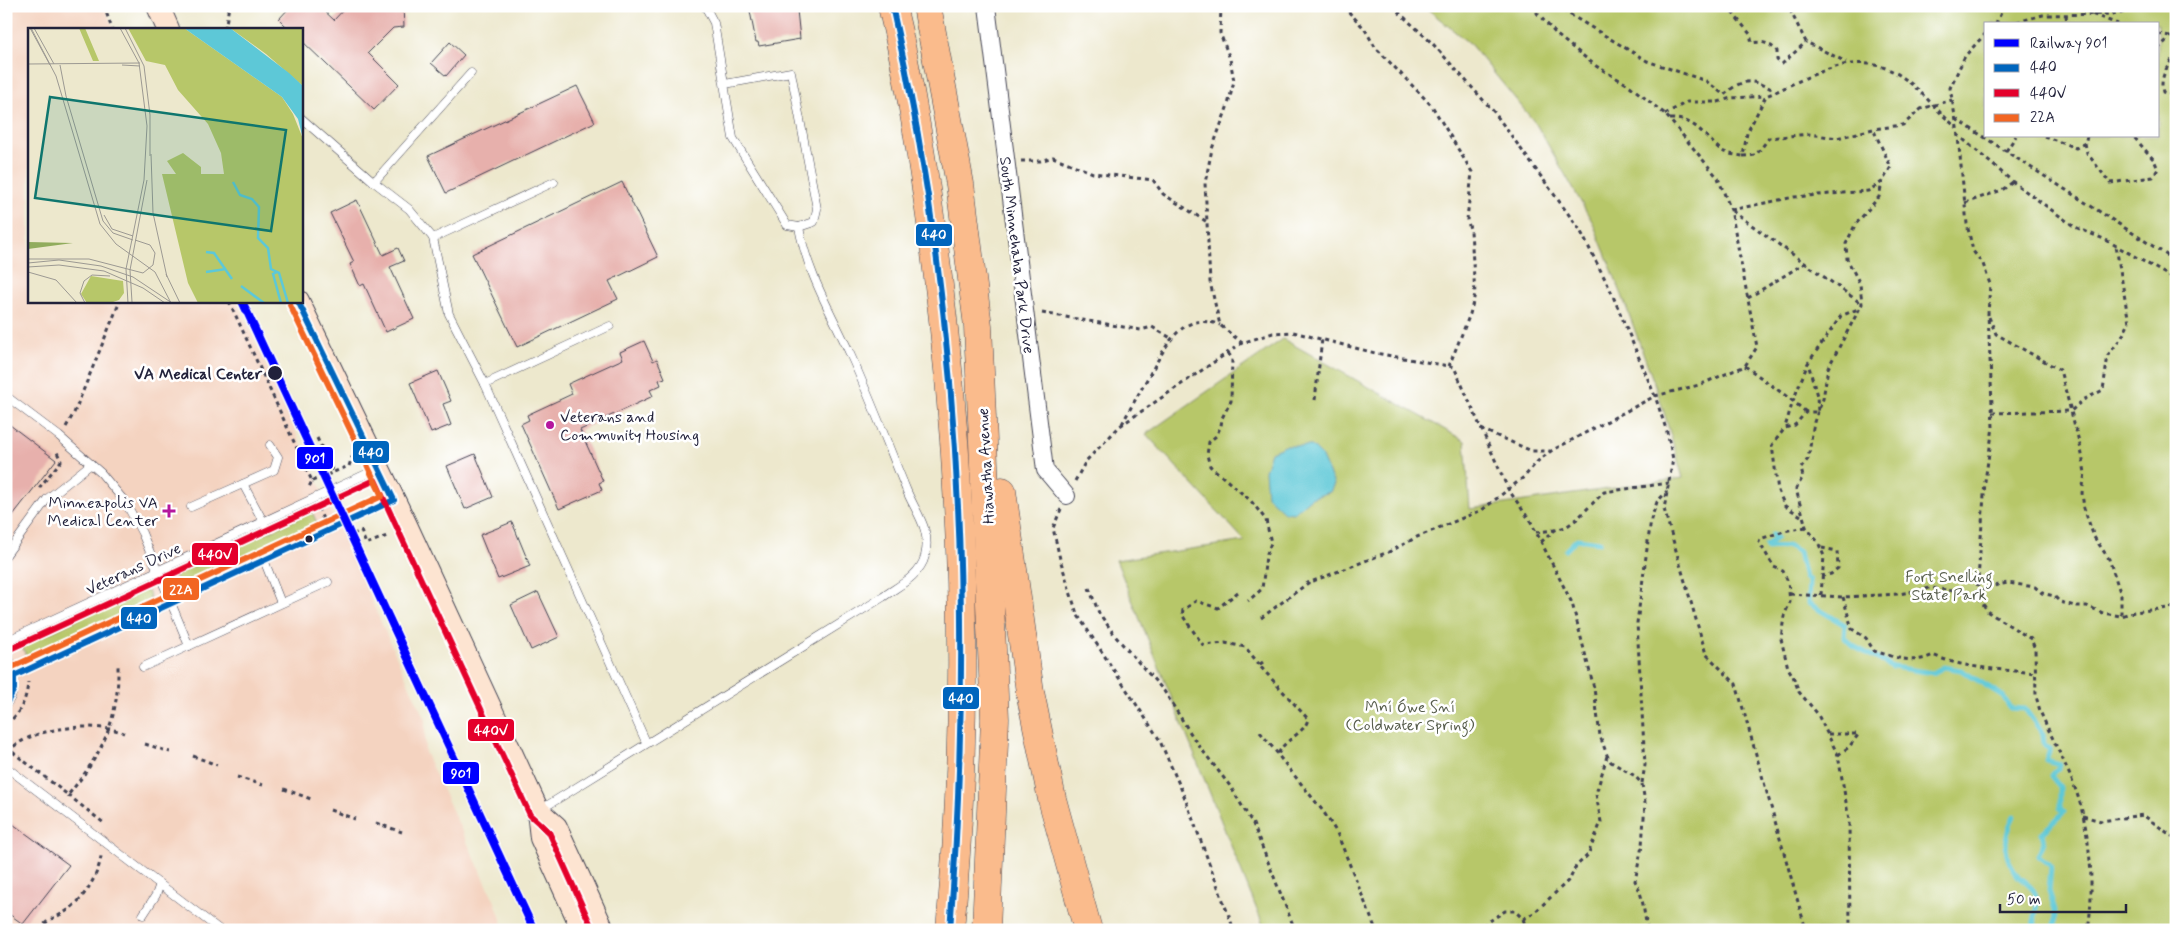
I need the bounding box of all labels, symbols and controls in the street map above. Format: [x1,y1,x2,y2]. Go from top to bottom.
legend [1984,22,2160,138]
inset map [28,28,302,302]
text: Railway 901 [2030,34,2107,54]
text: 440 [2030,58,2057,78]
text: 440V [2030,84,2067,104]
text: 22A [2030,108,2055,128]
street label: South Minnehaha Park Drive [994,155,1039,355]
line badge: 440 [915,223,953,247]
text: 440 [921,226,947,244]
place label: VA Medical Center [134,364,263,385]
marker: VA Medical Center [266,364,284,382]
place label: Veterans and Community Housing [560,407,699,446]
street label: Hiawatha Avenue [973,407,1000,524]
marker: Veterans and Community Housing [544,419,556,431]
line badge: 440 [352,440,390,464]
text: 440 [358,444,384,462]
line badge: 901 [296,446,334,470]
text: 901 [305,450,325,468]
place label: Minneapolis VA Medical Center [48,493,158,532]
marker: Minneapolis VA Medical Center [162,504,176,518]
unlabelled marker [304,534,314,544]
street label: Veterans Drive [83,538,185,601]
line badge: 440V [191,542,239,566]
text: 440V [198,546,232,564]
park label: Fort Snelling State Park [1905,567,1993,606]
line badge: 22A [162,577,200,601]
text: 22A [169,581,193,599]
line badge: 440 [120,606,158,630]
text: 440 [126,610,152,628]
line badge: 440 [942,686,980,710]
text: 440 [948,690,974,708]
park label: Mní Ówe Sní (Coldwater Spring) [1346,697,1475,737]
line badge: 440V [467,718,515,742]
text: 440V [474,722,508,740]
line badge: 901 [442,761,480,785]
text: 901 [451,765,471,783]
scale bar [2000,881,2126,913]
text: 50 m [2007,890,2041,910]

